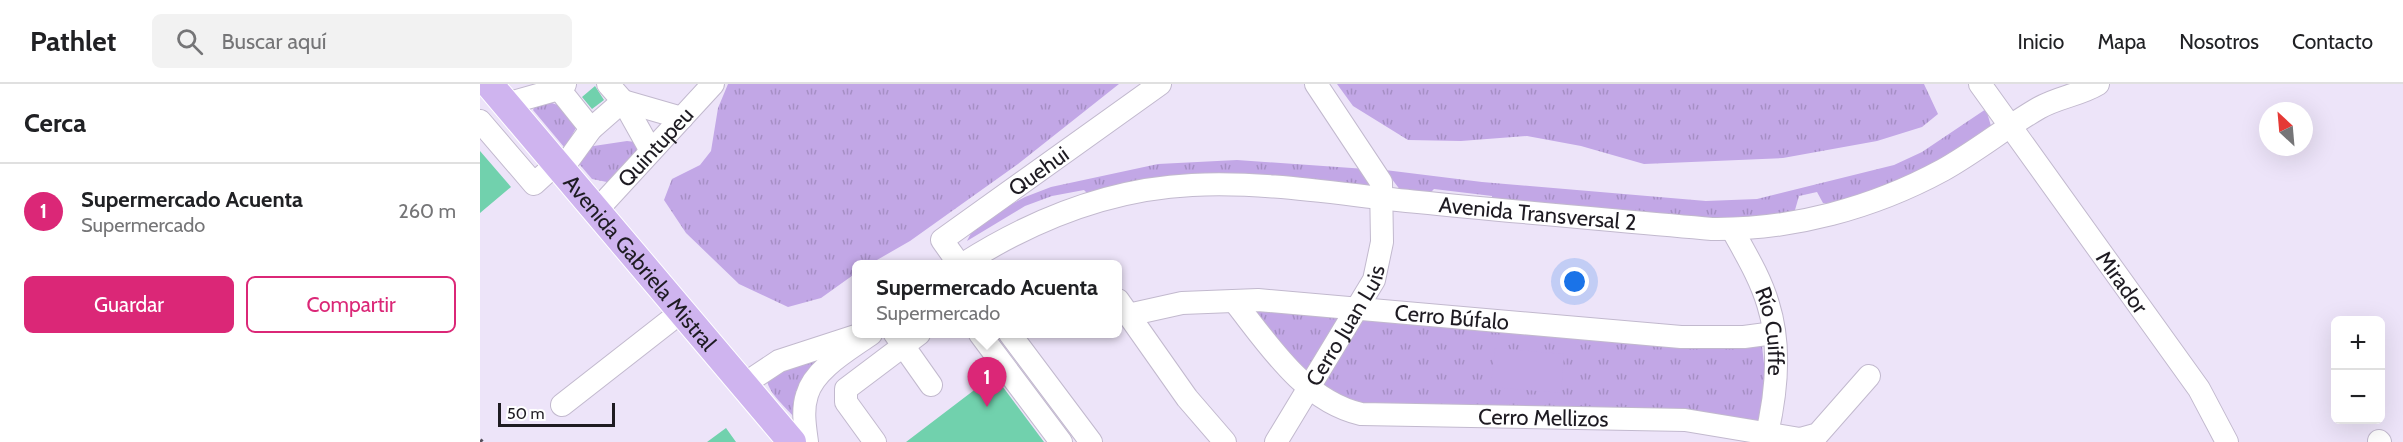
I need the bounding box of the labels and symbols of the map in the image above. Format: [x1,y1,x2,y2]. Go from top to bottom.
street label: Quintupeu [612,101,699,193]
north arrow [2259,102,2313,156]
street label: Quehui [1003,141,1074,202]
street label: Avenida Gabriela Mistral [558,169,722,357]
street label: Avenida Transversal 2 [1438,191,1637,236]
street label: Mirador [2090,246,2154,319]
street label: Cerro Juan Luis [1300,263,1391,391]
your location [1560,267,1589,296]
street label: Río Cuiffe [1749,283,1789,376]
street label: Cerro Búfalo [1394,299,1510,336]
pin: 1 [968,358,1006,407]
scale bar [498,400,615,428]
street label: Cerro Mellizos [1478,403,1609,433]

